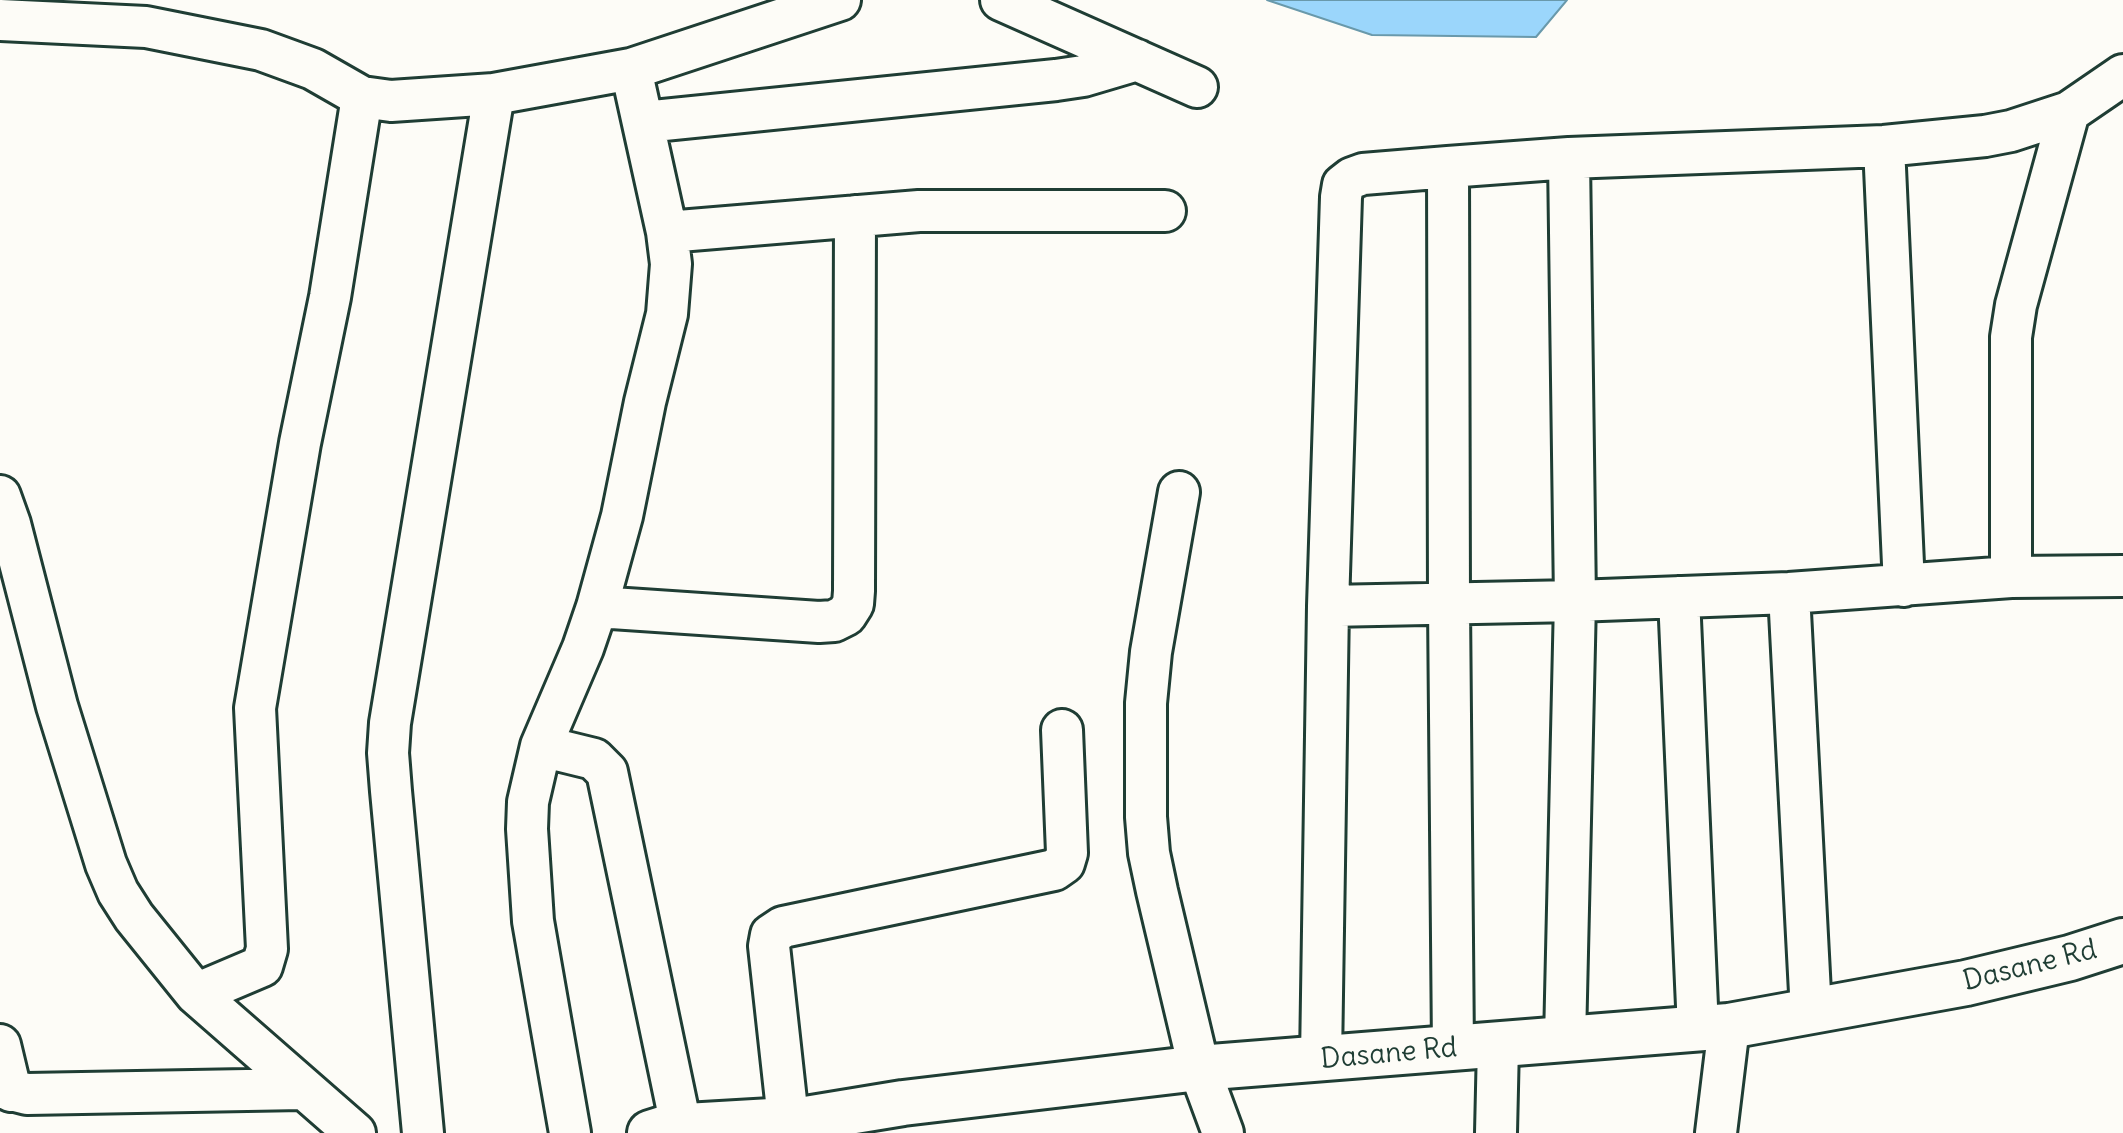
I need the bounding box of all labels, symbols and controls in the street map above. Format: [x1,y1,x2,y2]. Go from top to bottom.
street label: Dasane Rd [1960,933,2100,999]
street label: Dasane Rd [1319,1031,1459,1077]

